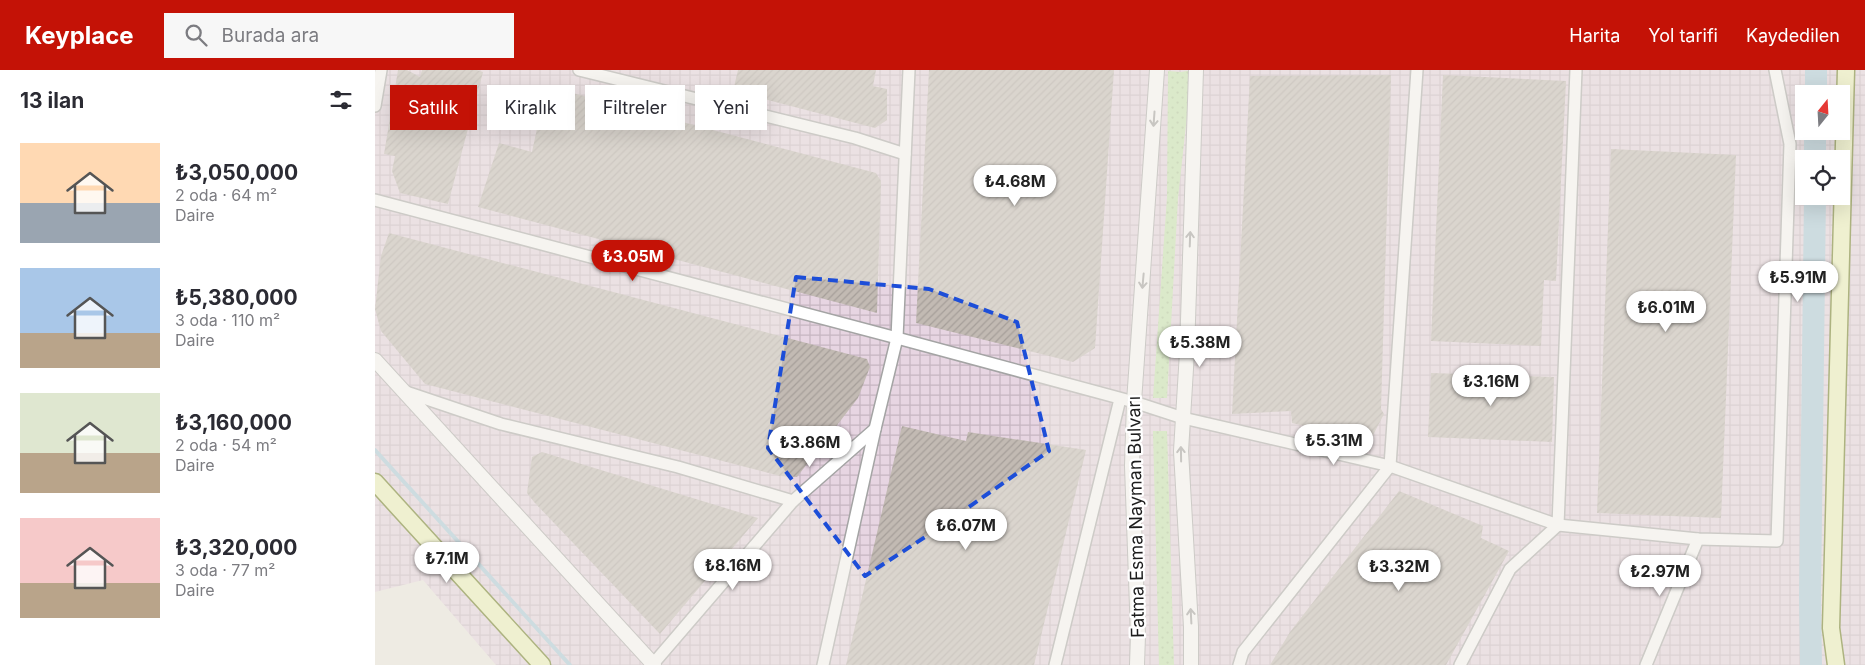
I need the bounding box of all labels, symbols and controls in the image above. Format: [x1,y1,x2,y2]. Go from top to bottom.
search box [164,13,514,58]
text: Keyplace [25,21,134,50]
icon: search [182,21,210,49]
text: Burada ara [222,24,319,47]
text: Harita [1569,25,1620,46]
text: Yol tarifi [1648,25,1718,46]
text: Kaydedilen [1746,25,1840,46]
chip: Satılık [390,85,477,130]
chip: Kiralık [487,85,575,130]
chip: Filtreler [585,85,685,130]
chip: Yeni [695,85,767,130]
north arrow [1795,85,1850,140]
map controls [1795,85,1850,205]
icon: filters [327,86,355,114]
text: 13 ilan [20,88,84,113]
one-way arrow [1149,110,1158,126]
button: locate [1795,150,1850,205]
text: ₺3,050,000 [175,160,298,185]
icon: home [60,163,120,223]
pin: ₺4.68M [974,164,1056,207]
text: ₺4.68M [984,171,1046,191]
text: 2 oda · 64 m² [175,185,277,205]
text: Daire [175,205,215,225]
one-way arrow [1186,232,1195,248]
pin: ₺3.05M [592,240,674,282]
text: ₺3.05M [602,246,664,266]
pin: ₺5.91M [1757,260,1839,303]
text: ₺5.91M [1769,267,1827,287]
one-way arrow [1138,272,1147,288]
text: ₺5,380,000 [175,285,298,310]
icon: home [60,288,120,348]
pin: ₺6.01M [1625,290,1707,333]
text: ₺6.01M [1637,297,1695,317]
text: 3 oda · 110 m² [175,310,280,330]
pin: ₺5.38M [1159,326,1241,368]
text: Daire [175,330,215,350]
text: ₺5.38M [1170,332,1230,352]
pin: ₺3.16M [1450,364,1532,407]
text: ₺3.16M [1463,371,1519,391]
street label: Fatma Esma Nayman Bulvarı [1123,396,1148,638]
text: ₺3,160,000 [175,410,292,435]
icon: home [60,413,120,473]
pin: ₺5.31M [1293,424,1375,466]
pin: ₺3.86M [769,426,851,468]
text: ₺5.31M [1305,430,1363,450]
text: ₺3.86M [780,432,840,452]
text: 2 oda · 54 m² [175,435,277,455]
one-way arrow [1176,446,1186,462]
text: Daire [175,455,215,475]
pin: ₺6.07M [925,508,1007,551]
text: ₺6.07M [936,515,996,535]
text: ₺3,320,000 [175,535,297,560]
icon: home [60,538,120,598]
pin: ₺7.1M [412,542,482,584]
text: ₺7.1M [425,548,469,568]
pin: ₺8.16M [692,548,774,591]
pin: ₺3.32M [1358,550,1440,592]
pin: ₺2.97M [1619,554,1701,597]
text: ₺8.16M [705,555,761,575]
text: ₺3.32M [1369,556,1429,576]
text: 3 oda · 77 m² [175,560,275,580]
text: ₺2.97M [1630,561,1690,581]
text: Daire [175,580,215,600]
one-way arrow [1186,609,1195,625]

